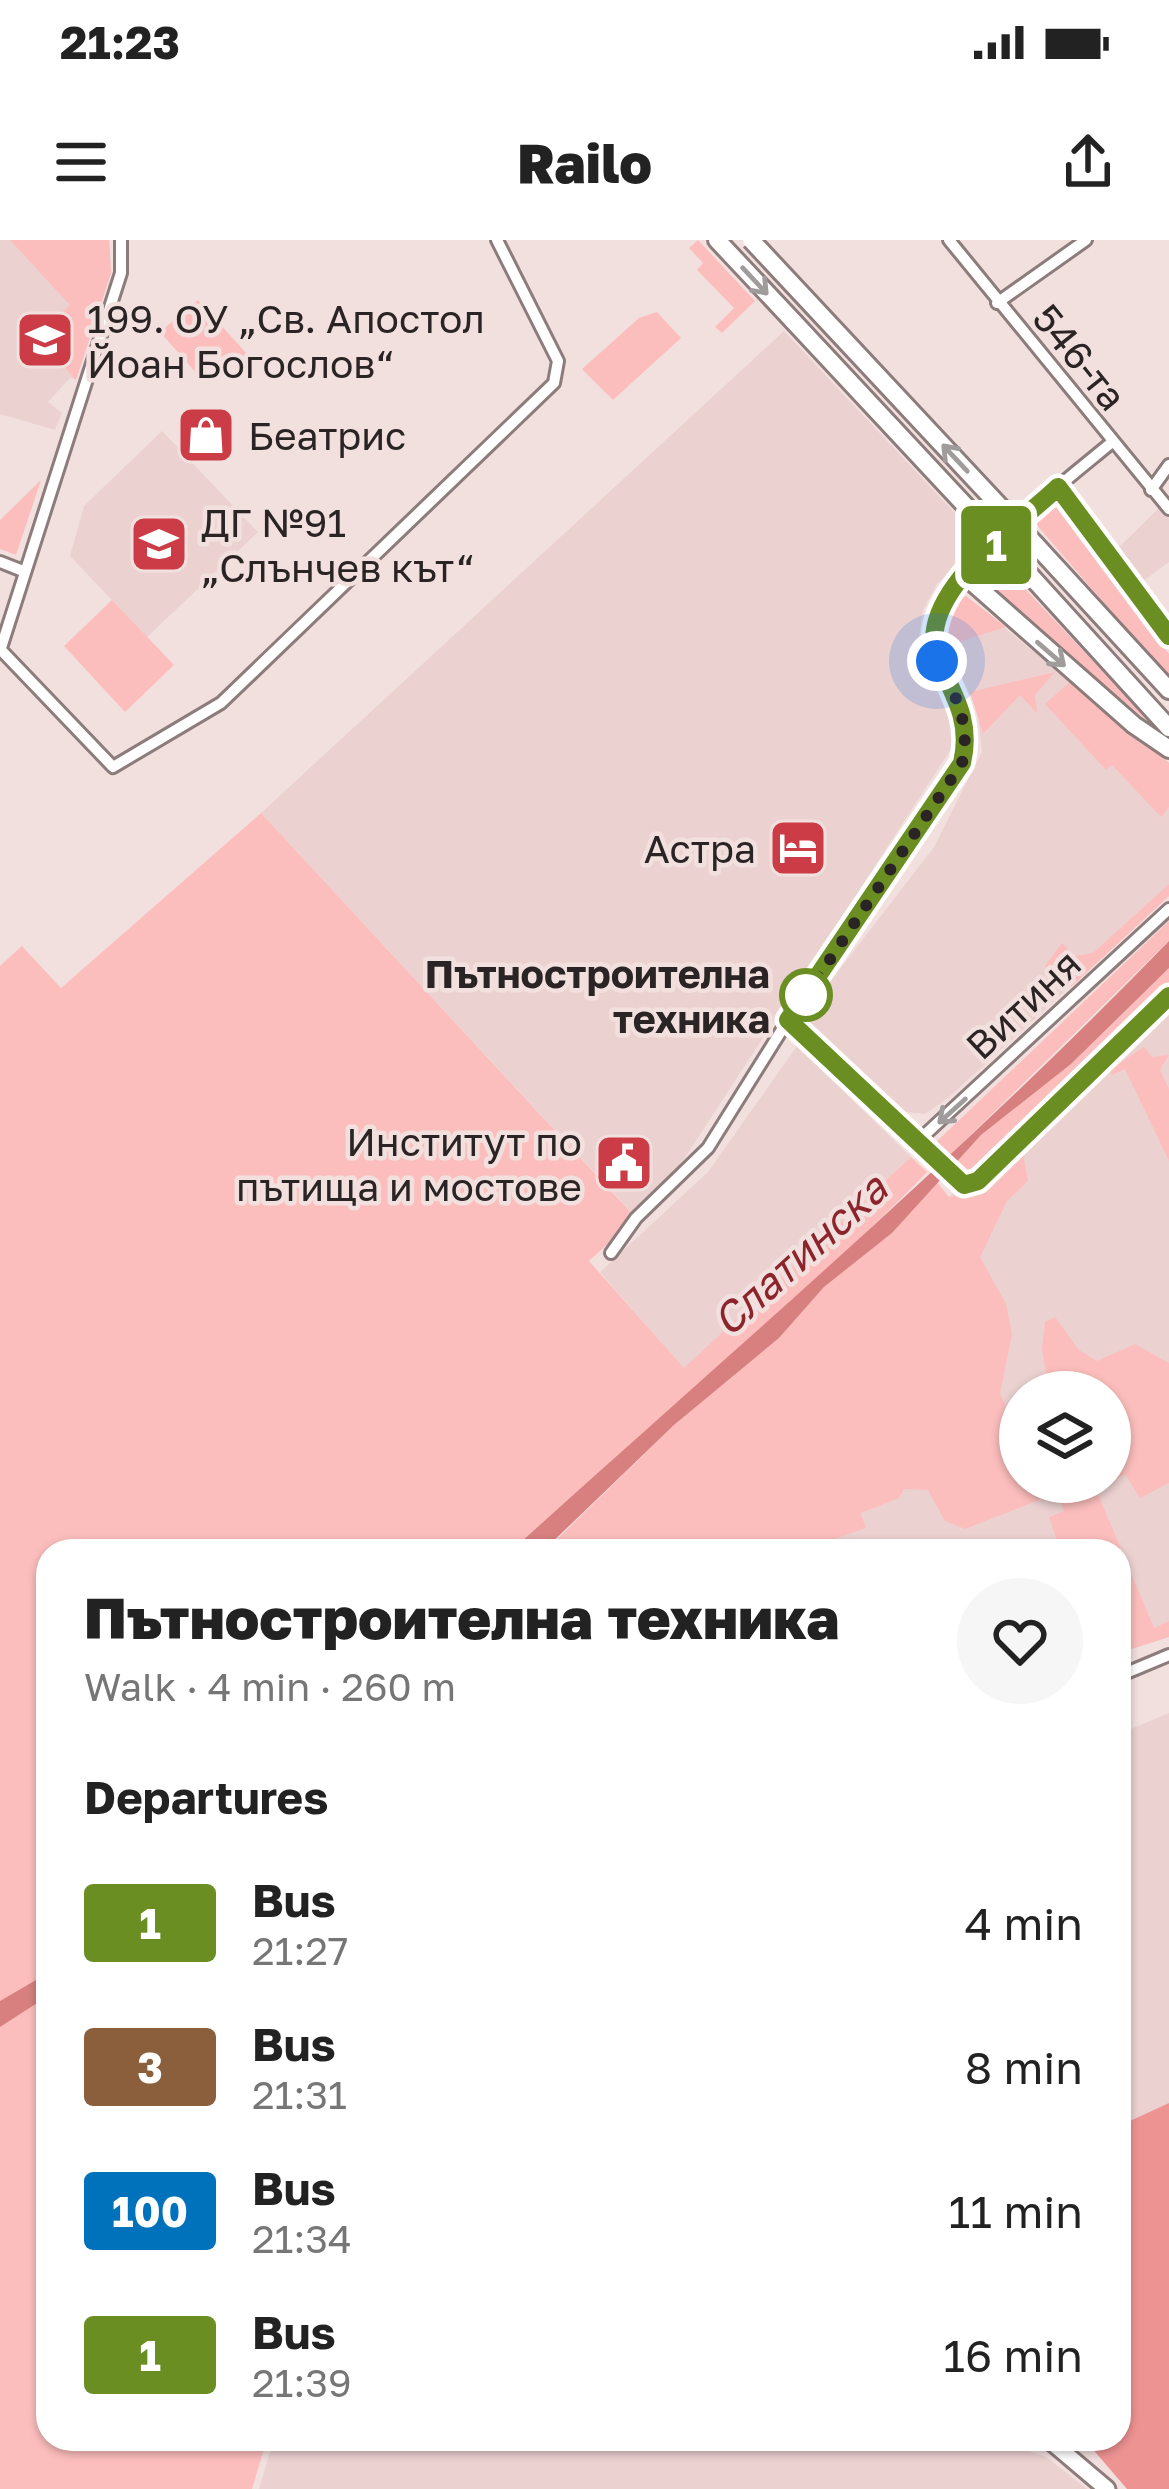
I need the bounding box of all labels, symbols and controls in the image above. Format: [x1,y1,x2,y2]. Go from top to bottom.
text: 21:23 [60,15,180,69]
icon: menu [48,129,114,195]
icon: share [1055,129,1121,195]
text: Railo [517,130,652,195]
one-way arrow [741,265,768,295]
place label: 199. ОУ „Св. Апостол Йоан Богослов“ [87,295,485,387]
street label: 546-та [1023,295,1137,419]
school or university icon: 199. ОУ „Св. Апостол Йоан Богослов“ [14,309,76,371]
shop icon: Беатрис [175,404,237,466]
place label: Беатрис [248,412,406,459]
one-way arrow [942,444,970,474]
place label: ДГ №91 „Слънчев кът“ [201,499,474,591]
line badge: 1 [957,506,1035,584]
school or university icon: ДГ №91 „Слънчев кът“ [128,513,190,575]
text: 1 [985,520,1007,570]
your location [907,631,967,691]
one-way arrow [1035,640,1066,667]
hotel icon: Астра [767,817,829,879]
place label: Астра [644,825,756,872]
street label: Витиня [956,939,1090,1069]
place label: Пътностроителна техника [425,950,770,1042]
marker: Пътностроителна техника [781,970,831,1020]
one-way arrow [937,1097,968,1124]
place label: Институт по пътища и мостове [236,1118,582,1210]
public building icon: Институт по пътища и мостове [593,1132,655,1194]
water label: Слатинска [702,1162,897,1345]
map controls [999,1371,1131,1503]
button: layers [999,1371,1131,1503]
button: heart [957,1578,1083,1704]
text: Пътностроителна техника [84,1583,839,1652]
text: Walk · 4 min · 260 m [84,1663,456,1710]
text: Departures [84,1770,328,1824]
text: Bus [252,1873,336,1927]
text: 4 min [965,1896,1083,1950]
text: 1 [139,1898,161,1948]
text: 21:27 [252,1927,349,1974]
text: Bus [252,2017,336,2071]
text: 8 min [965,2040,1083,2094]
text: 3 [137,2042,163,2092]
text: 21:31 [252,2071,347,2118]
text: Bus [252,2161,336,2215]
text: 11 min [949,2184,1083,2238]
text: 100 [112,2186,188,2236]
text: 21:34 [252,2215,352,2262]
text: Bus [252,2305,336,2359]
text: 16 min [943,2328,1083,2382]
text: 1 [139,2330,161,2380]
text: 21:39 [252,2359,352,2406]

